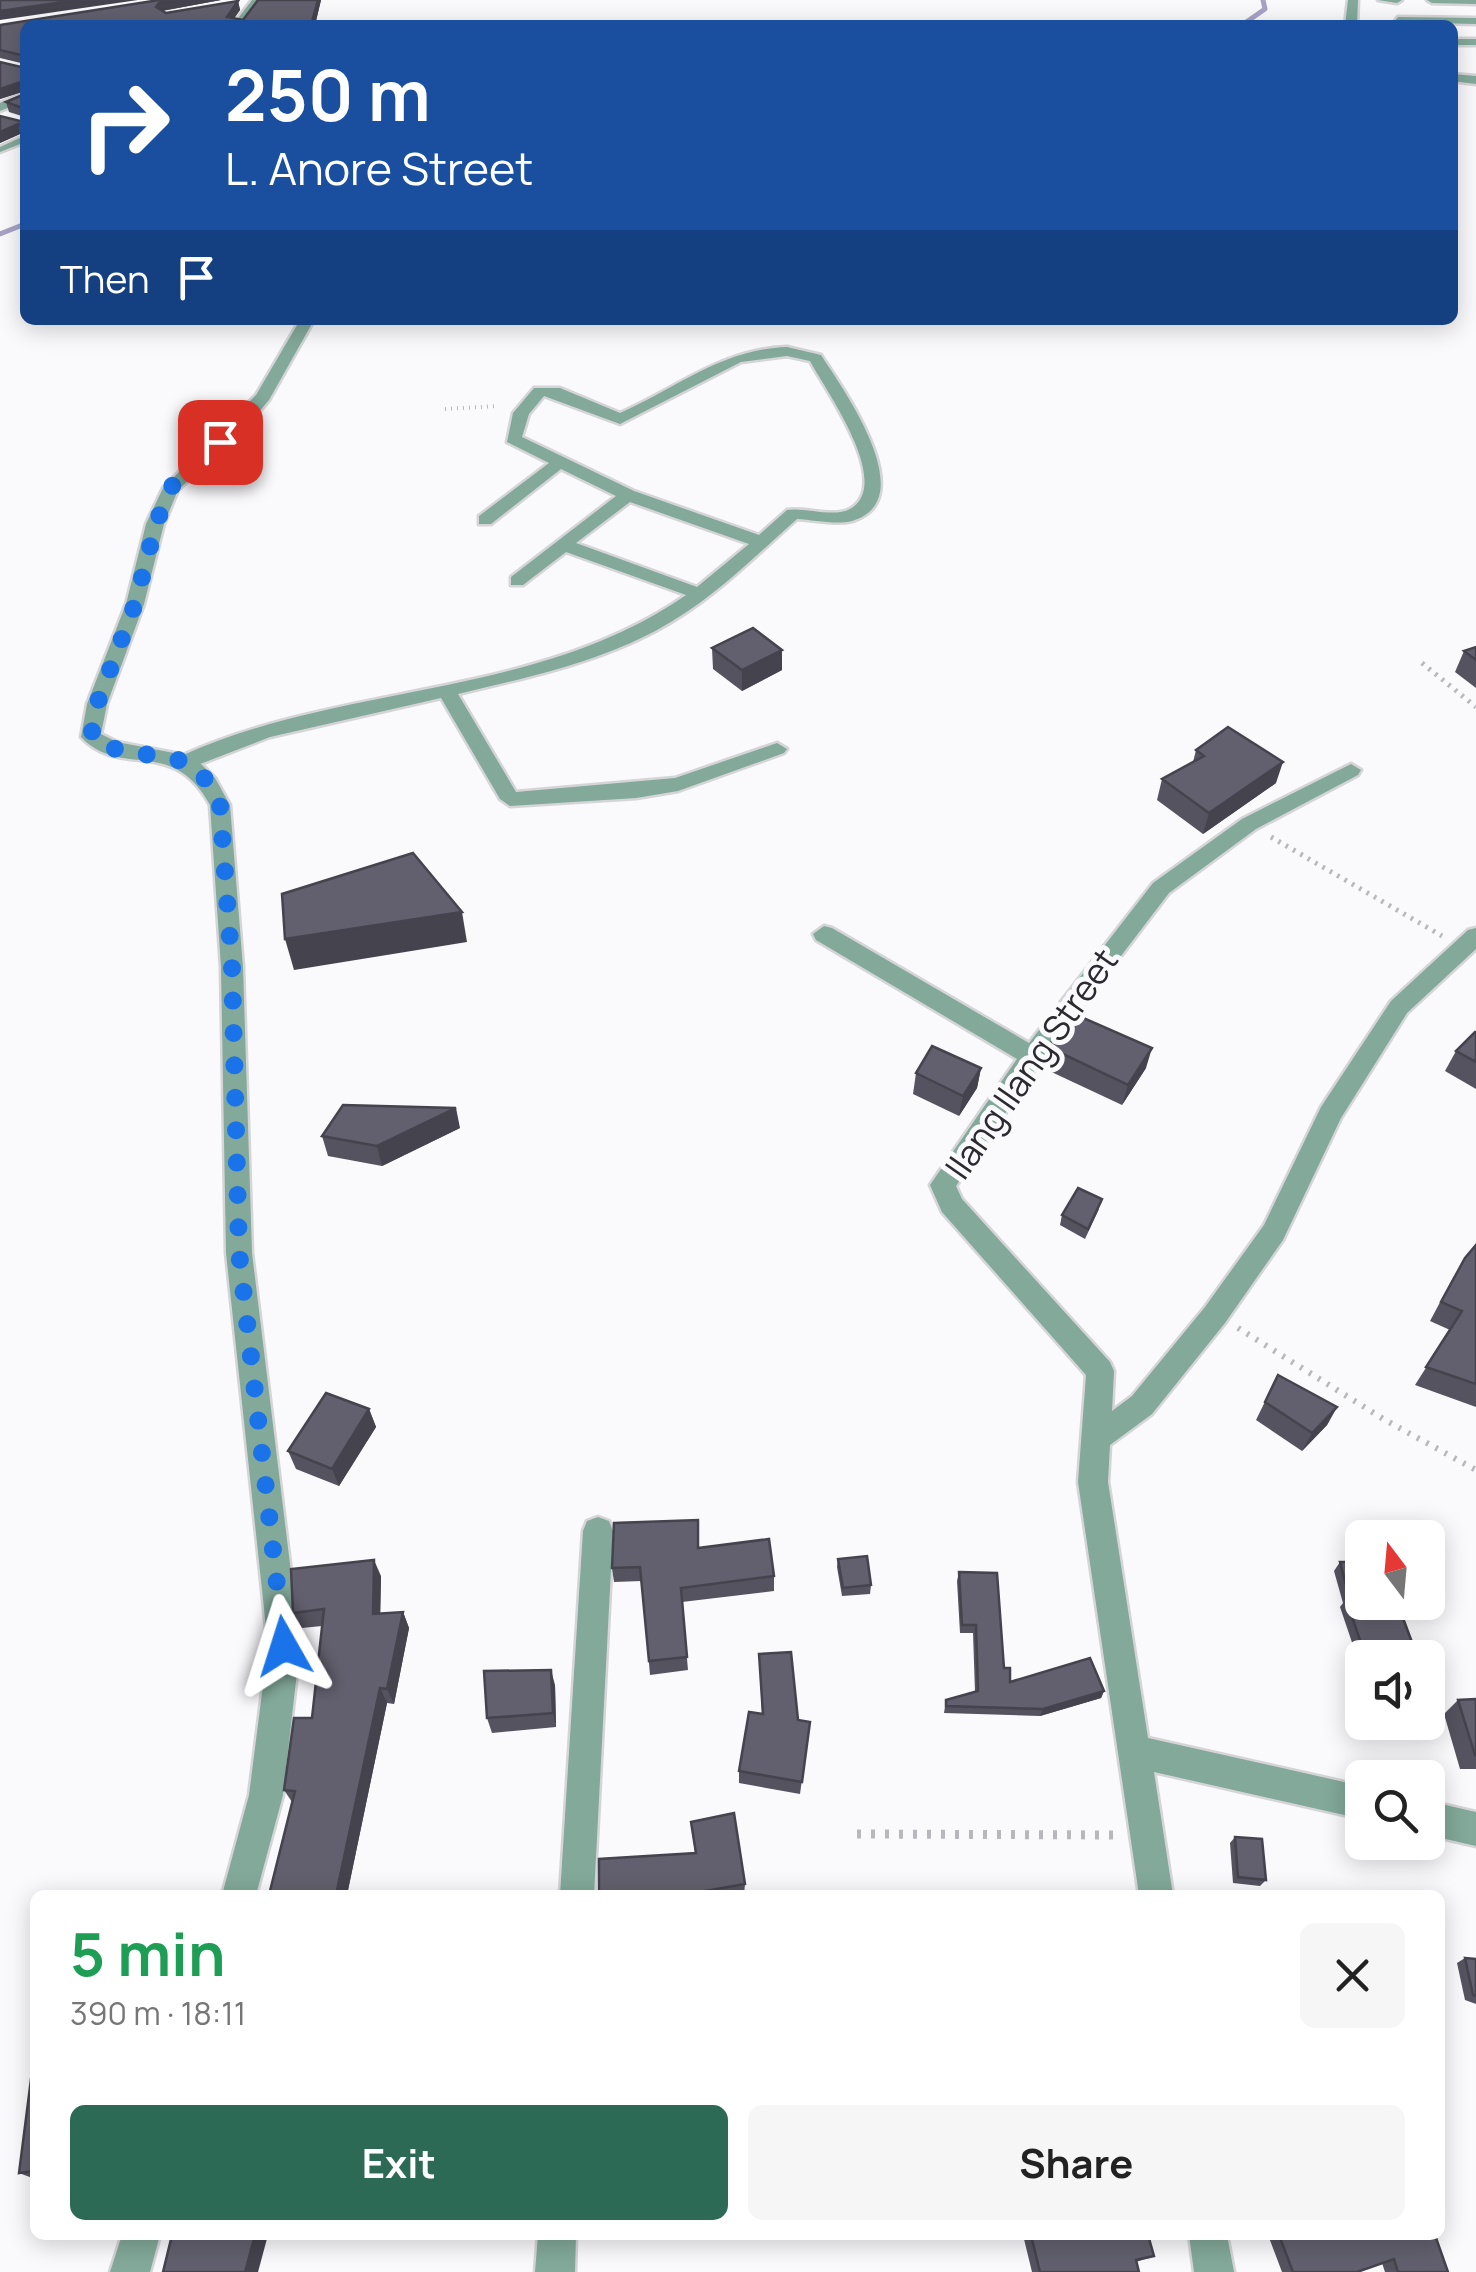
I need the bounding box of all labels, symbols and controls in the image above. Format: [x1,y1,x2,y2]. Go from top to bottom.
text: 250 m [225,46,431,142]
icon: right [60,60,190,190]
text: L. Anore Street [225,137,533,199]
icon: arrive [169,250,224,305]
text: Then [60,252,149,304]
pin [178,400,263,485]
icon: arrive [193,415,248,470]
street label: Ilang Ilang Street [934,939,1129,1188]
north arrow [1345,1520,1445,1620]
map controls [1345,1520,1445,1860]
position arrow [232,1594,336,1698]
button: sound [1345,1640,1445,1740]
button: search [1345,1760,1445,1860]
text: 5 min [70,1912,225,1994]
button: close [1300,1923,1405,2028]
text: 390 m · 18:11 [70,1991,246,2035]
button: Exit [70,2105,728,2220]
button: Share [748,2105,1405,2220]

